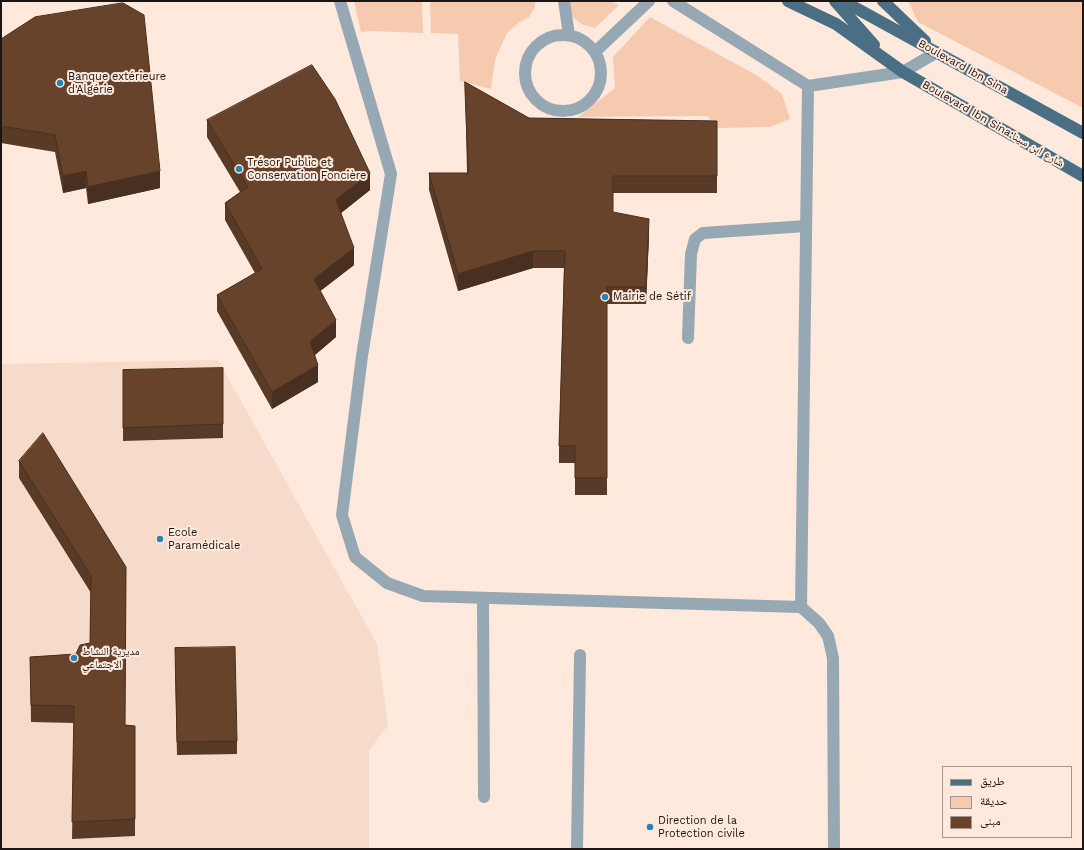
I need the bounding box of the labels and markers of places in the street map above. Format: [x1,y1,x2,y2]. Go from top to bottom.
place label: Banque extérieure d'Algérie [68,70,166,96]
marker: Banque extérieure d'Algérie [55,78,65,88]
place label: Trésor Public et Conservation Foncière [247,156,366,182]
marker: Trésor Public et Conservation Foncière [234,164,244,174]
place label: Mairie de Sétif [613,290,691,304]
marker: Mairie de Sétif [600,292,610,302]
place label: Ecole Paramédicale [168,526,240,552]
marker: Ecole Paramédicale [155,534,165,544]
place label: مديرية النشاط الاجتماعي [82,645,140,671]
marker: مديرية النشاط الاجتماعي [69,653,79,663]
place label: Direction de la Protection civile [658,814,745,840]
marker: Direction de la Protection civile [645,822,655,832]

